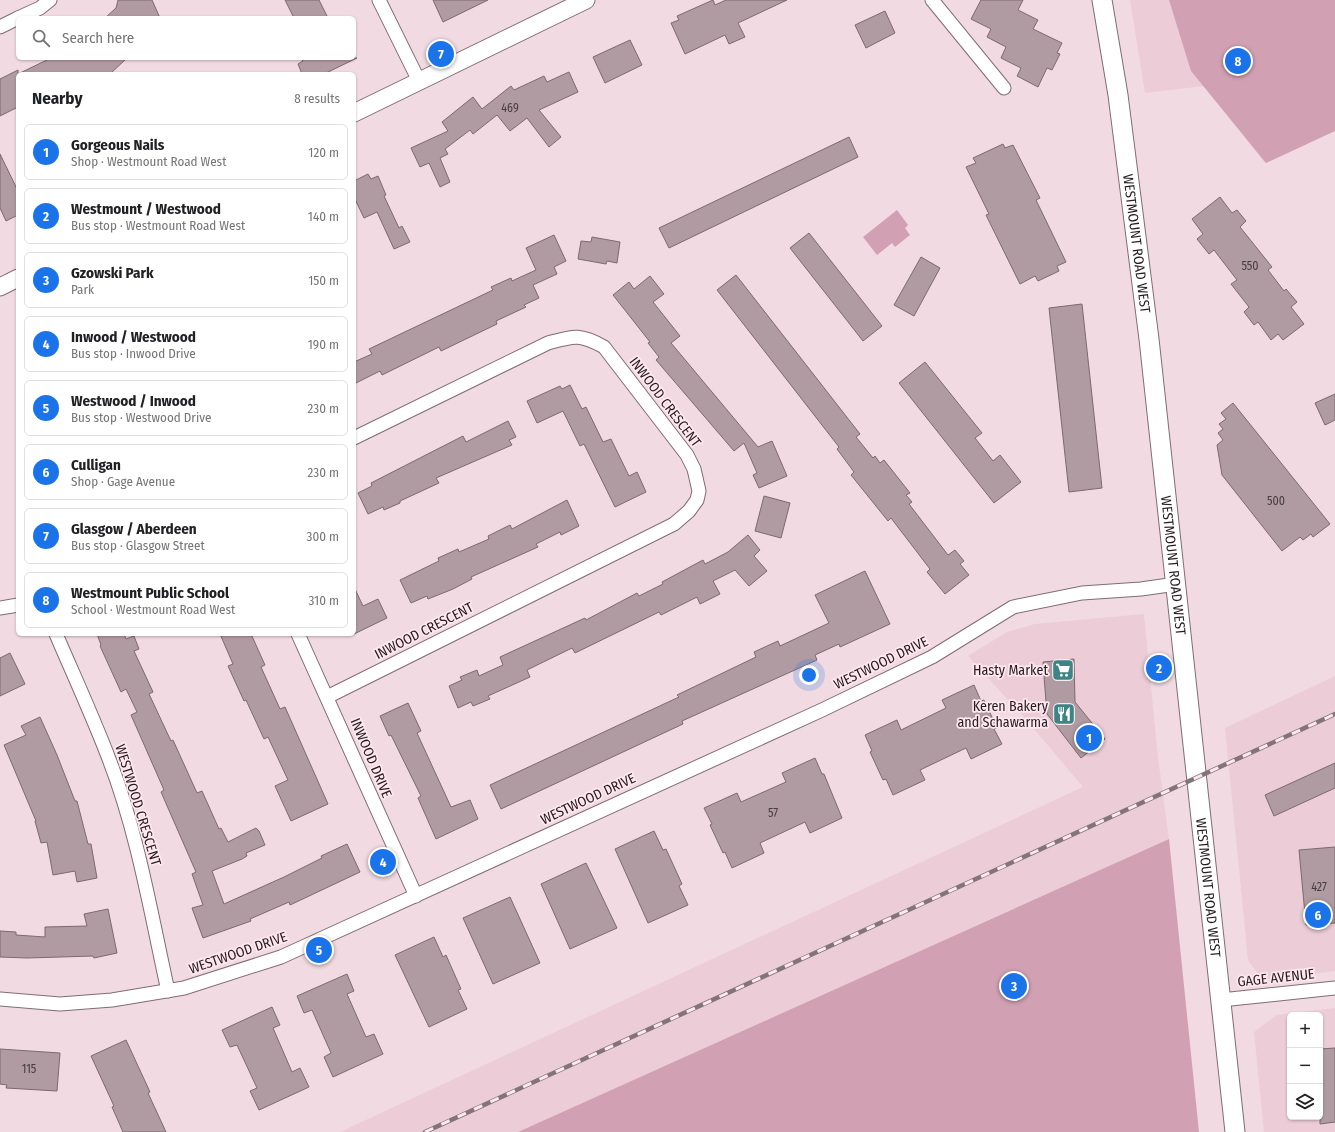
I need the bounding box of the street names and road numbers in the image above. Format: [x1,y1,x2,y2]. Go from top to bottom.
street label: WESTMOUNT ROAD WEST [1120,173,1154,314]
street label: INWOOD CRESCENT [626,354,705,451]
street label: WESTMOUNT ROAD WEST [1158,495,1190,636]
street label: INWOOD CRESCENT [372,599,477,663]
street label: WESTWOOD DRIVE [831,633,931,693]
street label: INWOOD DRIVE [347,716,396,801]
street label: WESTWOOD CRESCENT [111,742,165,868]
street label: WESTWOOD DRIVE [538,769,638,828]
street label: WESTMOUNT ROAD WEST [1192,817,1225,958]
street label: WESTWOOD DRIVE [187,928,290,978]
street label: GAGE AVENUE [1237,965,1316,990]

